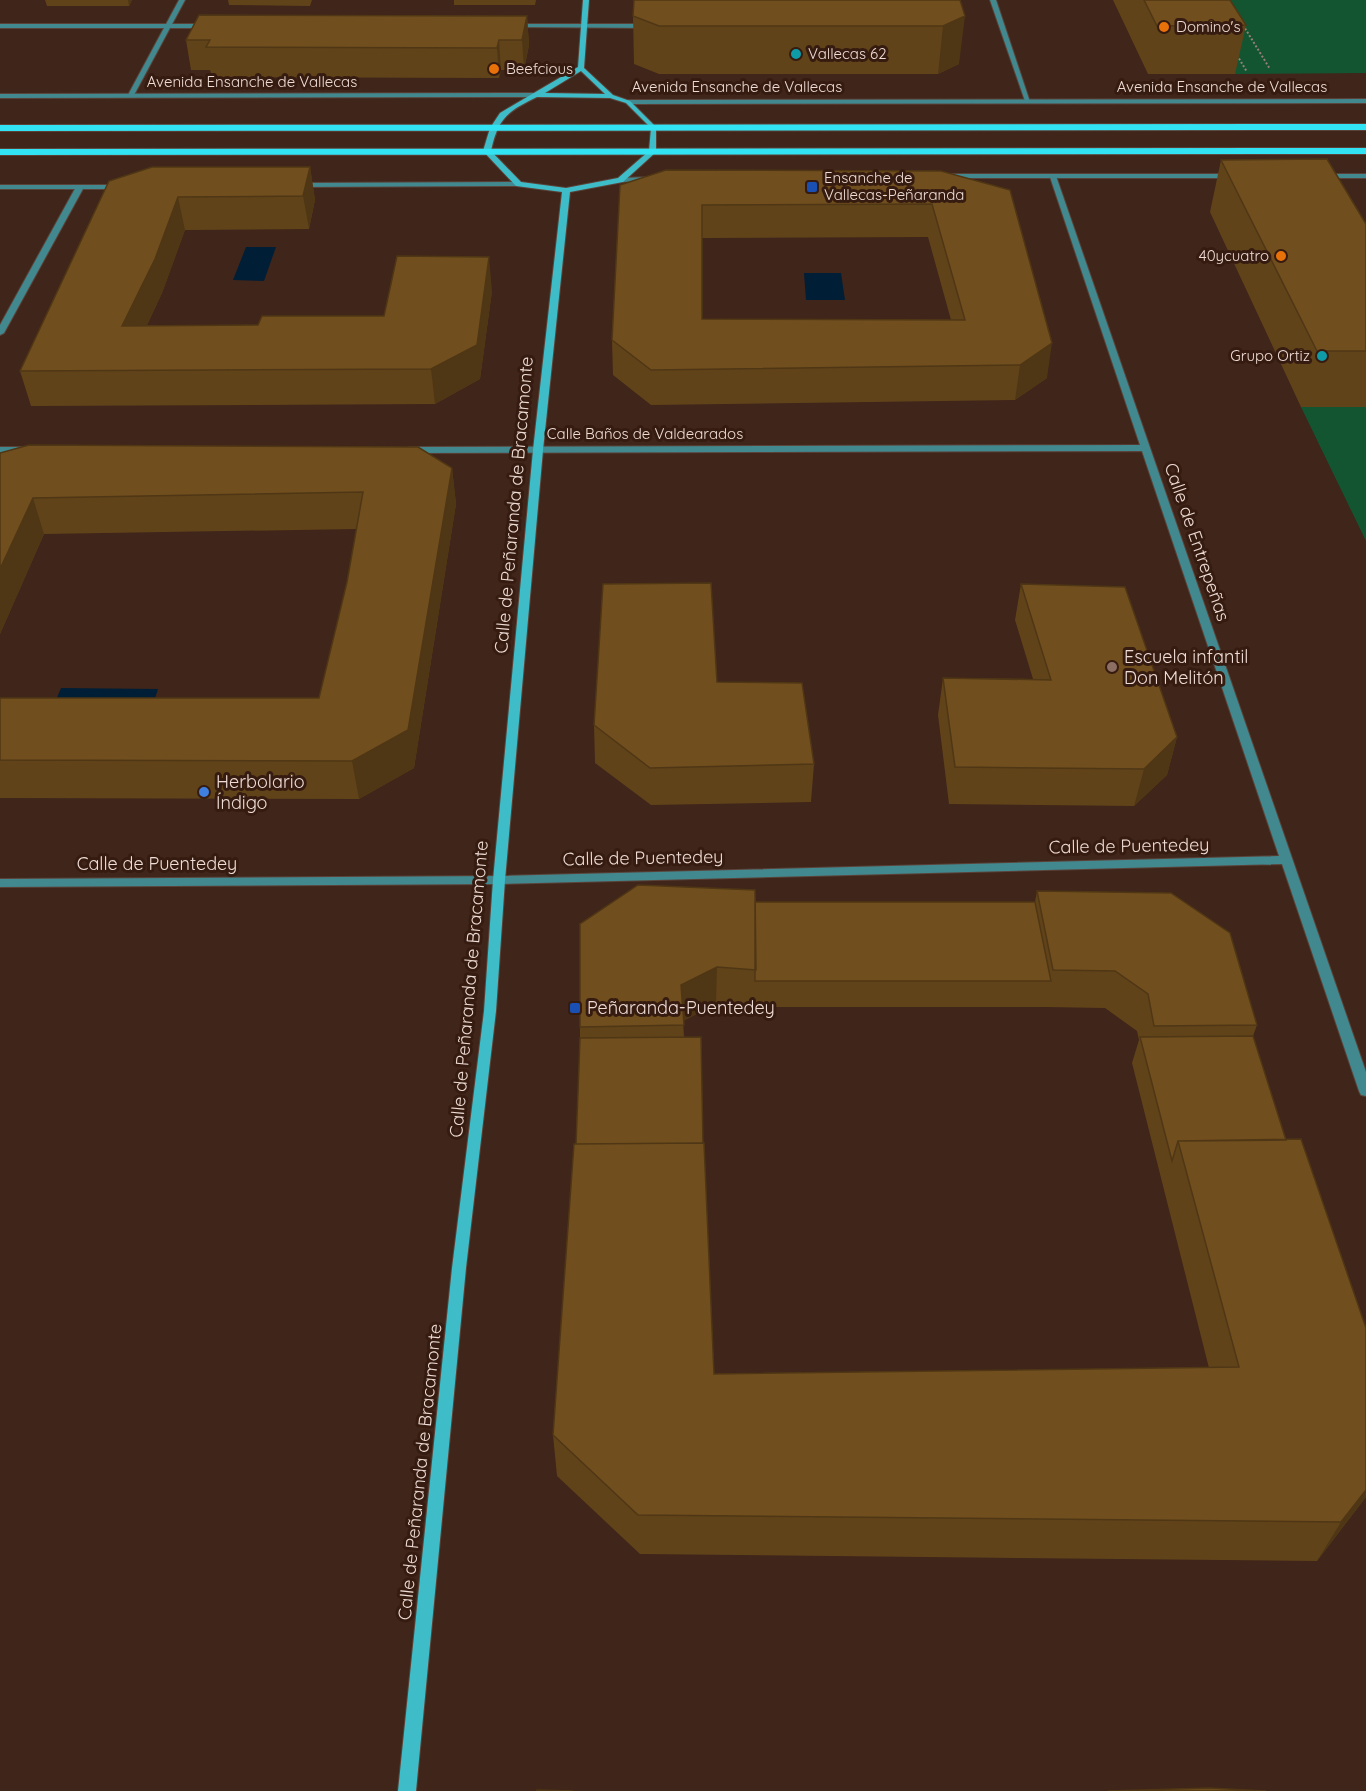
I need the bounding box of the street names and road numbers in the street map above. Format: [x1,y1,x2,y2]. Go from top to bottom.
street label: Avenida Ensanche de Vallecas [147,72,357,91]
street label: Avenida Ensanche de Vallecas [632,77,842,96]
street label: Avenida Ensanche de Vallecas [1117,77,1327,96]
street label: Calle de Peñaranda de Bracamonte [489,355,538,654]
street label: Calle Baños de Valdearados [547,424,743,443]
street label: Calle de Entrepeñas [1160,460,1235,624]
street label: Calle de Puentedey [1048,833,1210,858]
street label: Calle de Peñaranda de Bracamonte [444,839,493,1138]
street label: Calle de Puentedey [562,845,724,870]
street label: Calle de Puentedey [77,852,237,875]
street label: Calle de Peñaranda de Bracamonte [392,1323,447,1621]

